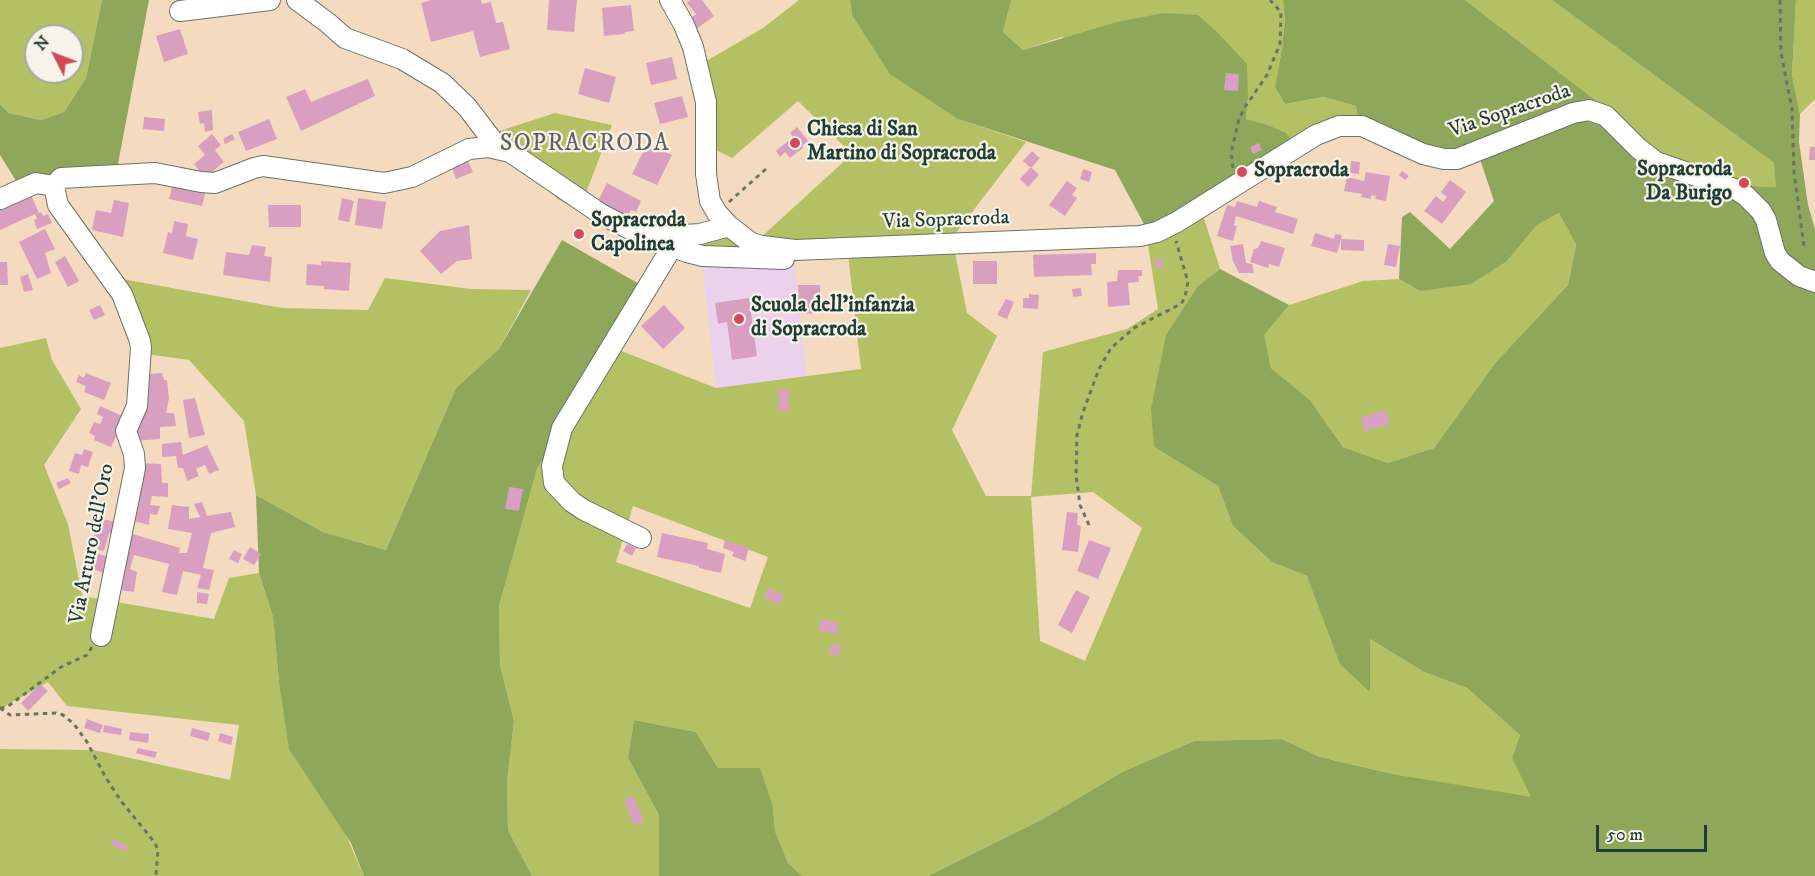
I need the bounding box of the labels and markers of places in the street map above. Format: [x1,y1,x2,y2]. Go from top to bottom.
place label: Chiesa di San Martino di Sopracroda [807,118,996,168]
marker: Chiesa di San Martino di Sopracroda [788,136,802,150]
place label: Sopracroda Da Burigo [1637,158,1732,208]
place label: Sopracroda [1254,159,1349,185]
marker: Sopracroda [1235,165,1249,179]
marker: Sopracroda Da Burigo [1737,176,1751,190]
place label: Sopracroda Capolinea [591,209,686,259]
marker: Sopracroda Capolinea [572,227,586,241]
place label: Scuola dell'infanzia di Sopracroda [751,294,915,344]
marker: Scuola dell'infanzia di Sopracroda [732,312,746,326]

